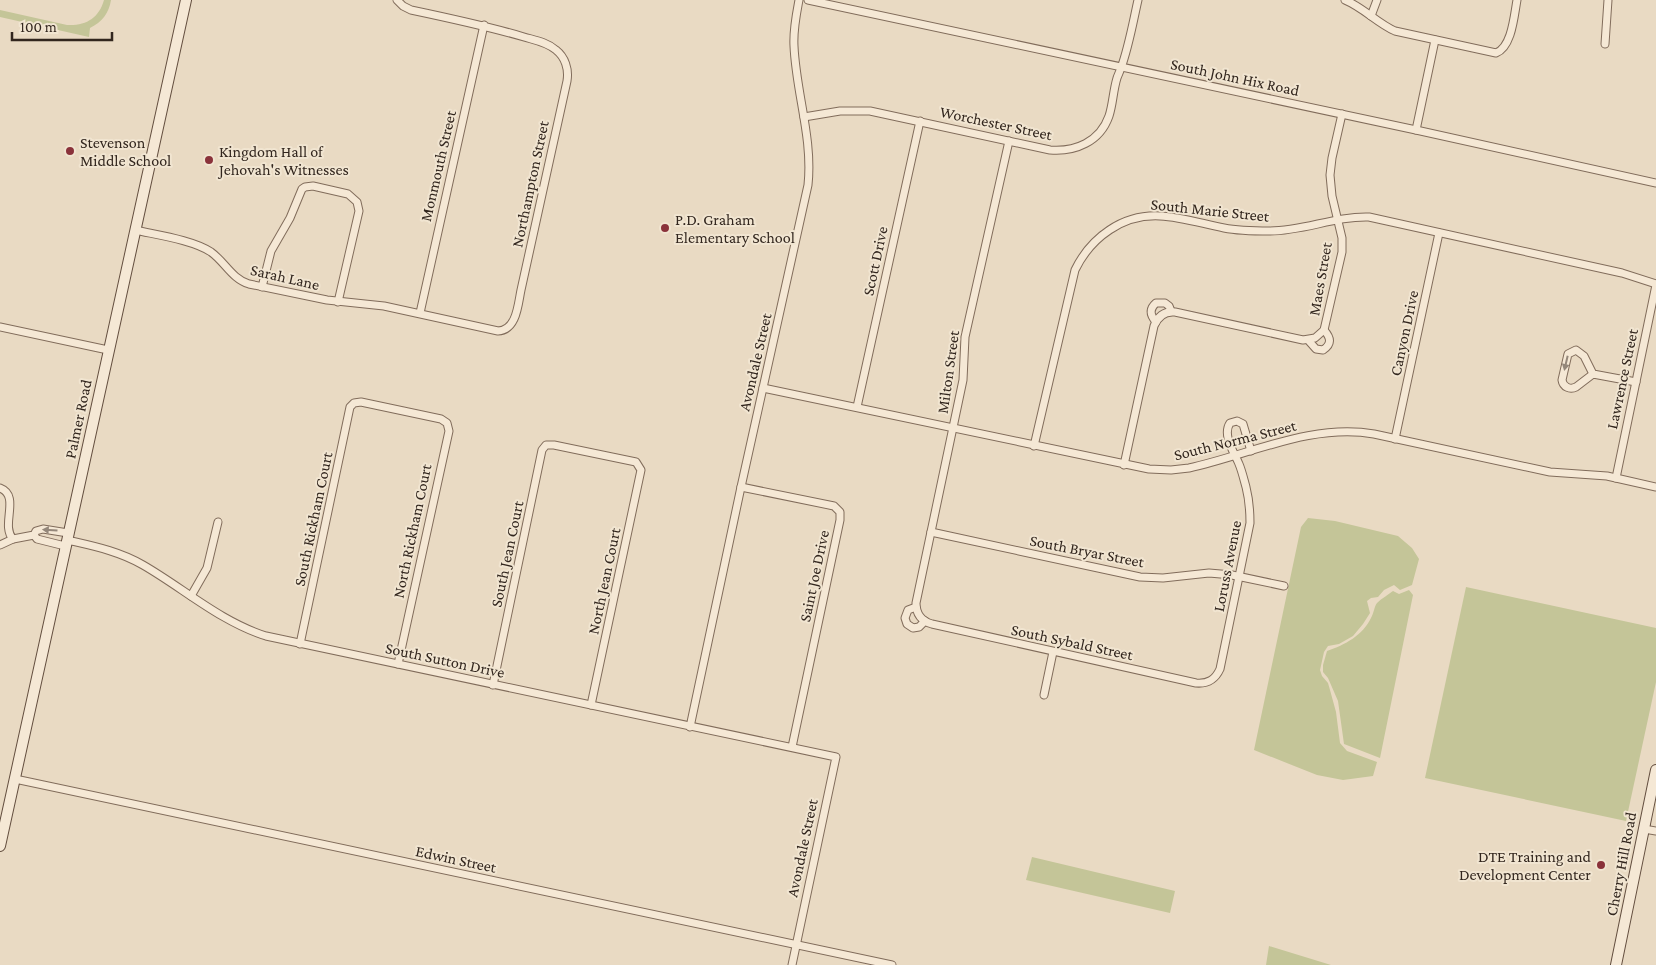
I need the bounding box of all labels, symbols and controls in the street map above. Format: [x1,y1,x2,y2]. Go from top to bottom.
scale bar [12,10,112,42]
text: 100 m [20,19,57,35]
street label: South John Hix Road [1169,55,1302,100]
street label: Worchester Street [938,103,1054,143]
street label: Monmouth Street [417,108,459,223]
street label: Northampton Street [508,119,553,249]
place label: Stevenson Middle School [80,134,171,169]
place label: Kingdom Hall of Jehovah's Witnesses [217,143,349,179]
marker: Stevenson Middle School [64,145,76,157]
marker: Kingdom Hall of Jehovah's Witnesses [203,154,215,166]
street label: South Marie Street [1150,195,1271,225]
place label: P.D. Graham Elementary School [675,211,795,247]
marker: P.D. Graham Elementary School [659,222,671,234]
street label: Scott Drive [859,225,891,297]
street label: Maes Street [1305,240,1335,317]
street label: Sarah Lane [249,261,321,293]
street label: Canyon Drive [1387,289,1422,377]
street label: Avondale Street [735,311,775,413]
street label: Lawrence Street [1603,327,1641,431]
street label: Milton Street [934,329,962,415]
one-way arrow [1562,355,1570,371]
street label: Palmer Road [61,377,95,460]
street label: South Norma Street [1172,416,1299,463]
street label: South Rickham Court [290,450,336,588]
street label: North Rickham Court [389,462,435,600]
street label: South Jean Court [487,499,528,609]
street label: Loruss Avenue [1210,519,1244,613]
street label: North Jean Court [584,525,625,636]
one-way arrow [41,526,57,534]
street label: Saint Joe Drive [796,529,833,624]
street label: South Bryar Street [1028,532,1146,572]
street label: South Sybald Street [1009,621,1135,664]
street label: South Sutton Drive [384,639,506,681]
street label: Avondale Street [783,797,821,899]
street label: Cherry Hill Road [1603,810,1640,918]
street label: Edwin Street [414,842,499,876]
place label: DTE Training and Development Center [1459,848,1592,884]
marker: DTE Training and Development Center [1595,859,1607,871]

